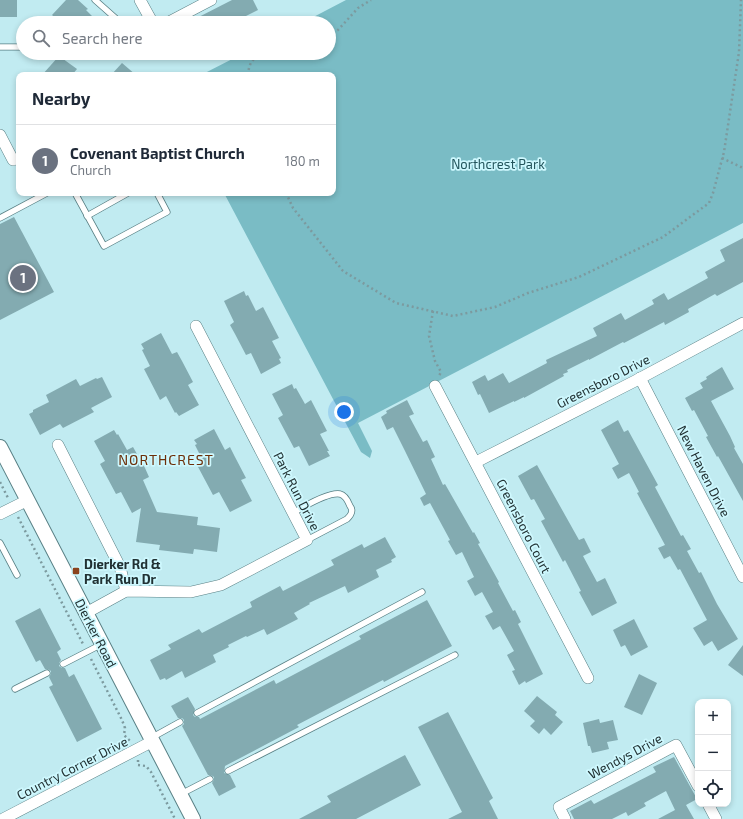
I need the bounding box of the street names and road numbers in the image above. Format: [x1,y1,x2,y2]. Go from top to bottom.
street label: Greensboro Drive [554,351,652,411]
street label: New Haven Drive [674,423,734,519]
street label: Park Run Drive [270,449,324,533]
street label: Greensboro Court [493,476,555,576]
street label: Dierker Road [72,596,120,670]
street label: Wendys Drive [585,730,665,782]
street label: Country Corner Drive [14,733,130,803]

